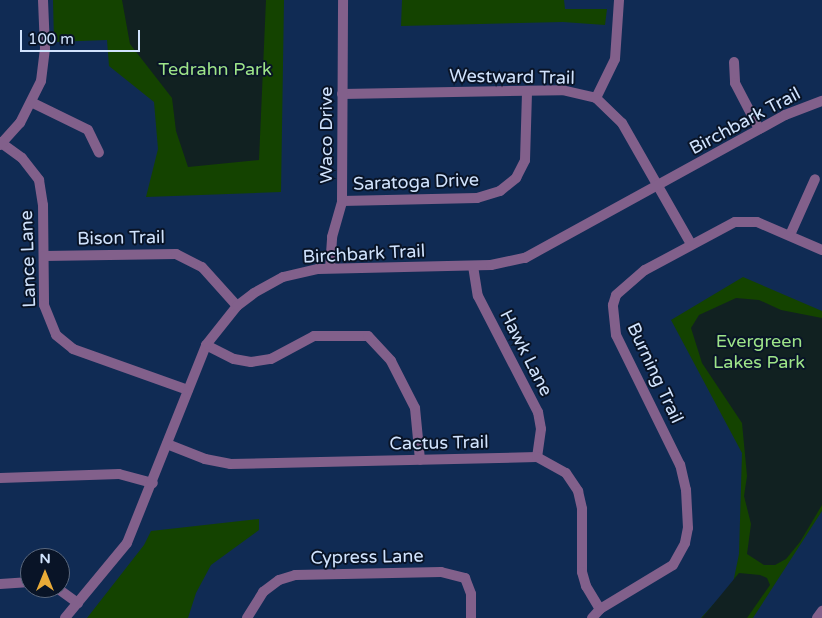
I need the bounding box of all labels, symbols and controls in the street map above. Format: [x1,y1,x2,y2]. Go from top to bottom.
scale bar [22,20,142,52]
text: 100 m [28,30,74,48]
park label: Tedrahn Park [158,58,272,80]
street label: Westward Trail [449,65,575,89]
street label: Birchbark Trail [686,83,804,159]
street label: Waco Drive [315,86,337,184]
street label: Saratoga Drive [353,169,479,195]
street label: Lance Lane [16,210,40,308]
street label: Bison Trail [77,226,165,250]
street label: Birchbark Trail [302,240,426,268]
street label: Hawk Lane [495,306,557,400]
street label: Burning Trail [622,319,688,427]
park label: Evergreen Lakes Park [713,331,805,374]
street label: Cactus Trail [389,431,489,455]
street label: Cypress Lane [310,545,424,569]
north arrow [20,548,70,598]
text: N [39,550,51,567]

